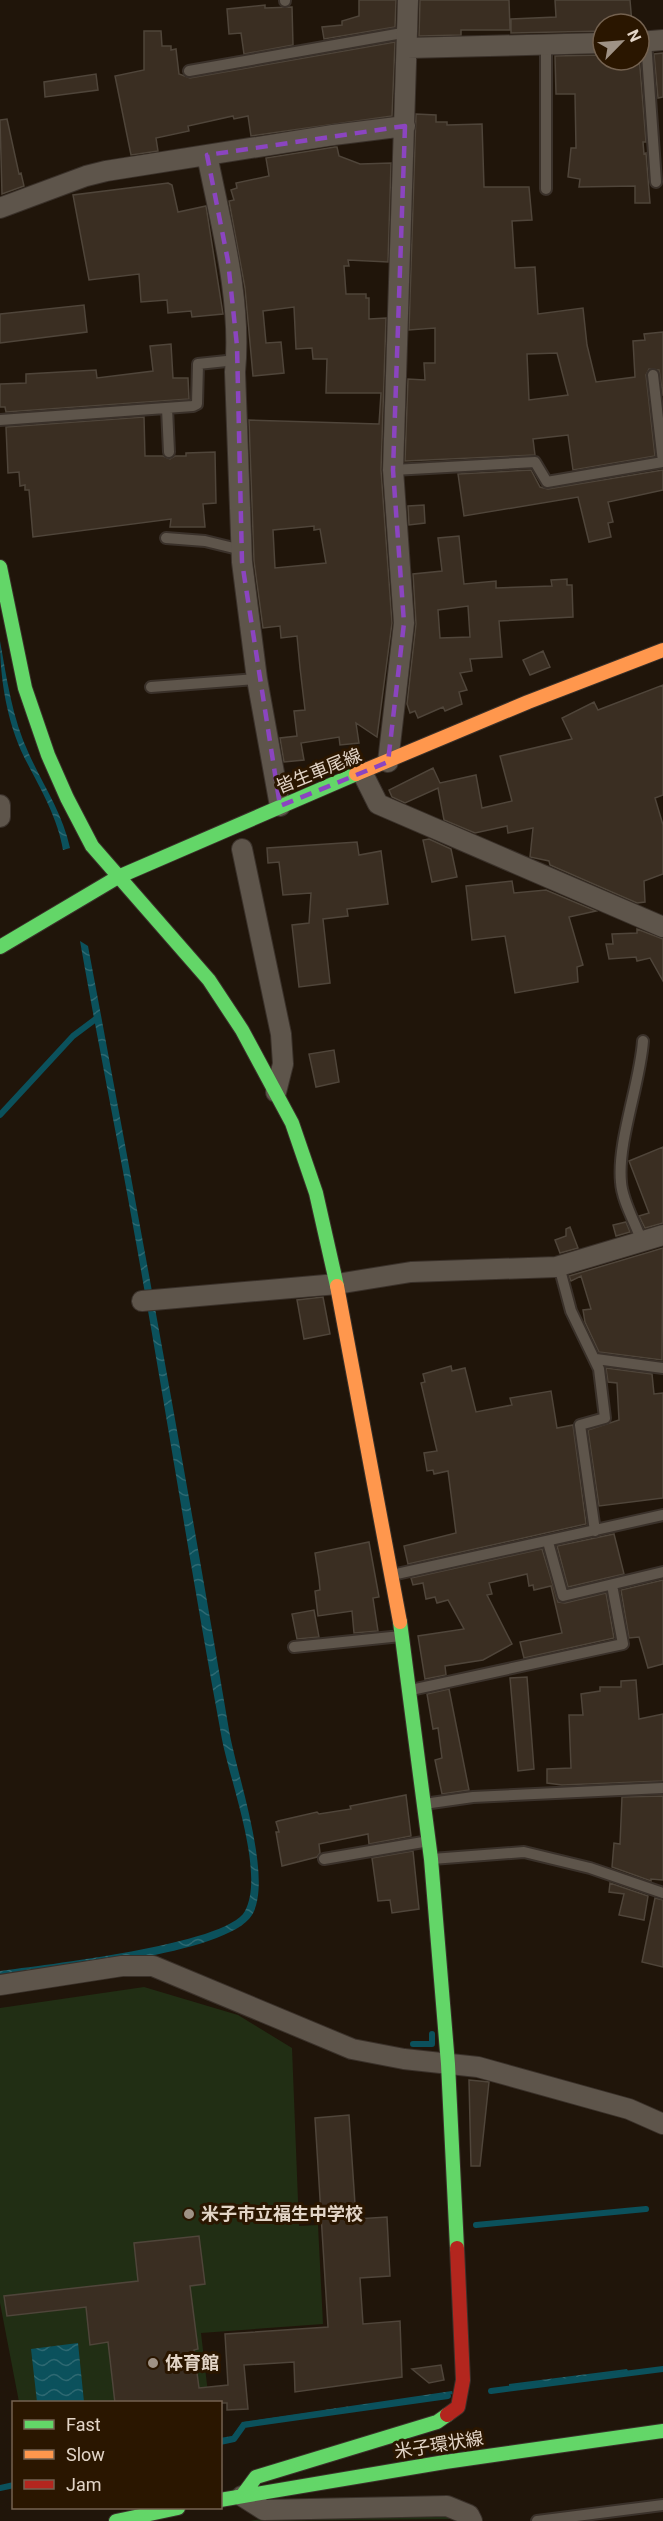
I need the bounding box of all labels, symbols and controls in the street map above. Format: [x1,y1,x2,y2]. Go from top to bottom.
north arrow [591,12,651,72]
text: N [623,27,645,45]
street label: 皆生車尾線 [273,744,364,797]
place label: 米子市立福生中学校 [201,2203,363,2224]
marker: 米子市立福生中学校 [182,2207,196,2221]
place label: 体育館 [165,2352,219,2373]
marker: 体育館 [146,2356,160,2370]
legend [12,2401,222,2509]
text: Fast [66,2414,101,2435]
street label: 米子環状線 [393,2427,485,2462]
text: Slow [66,2444,105,2465]
text: Jam [66,2474,102,2495]

